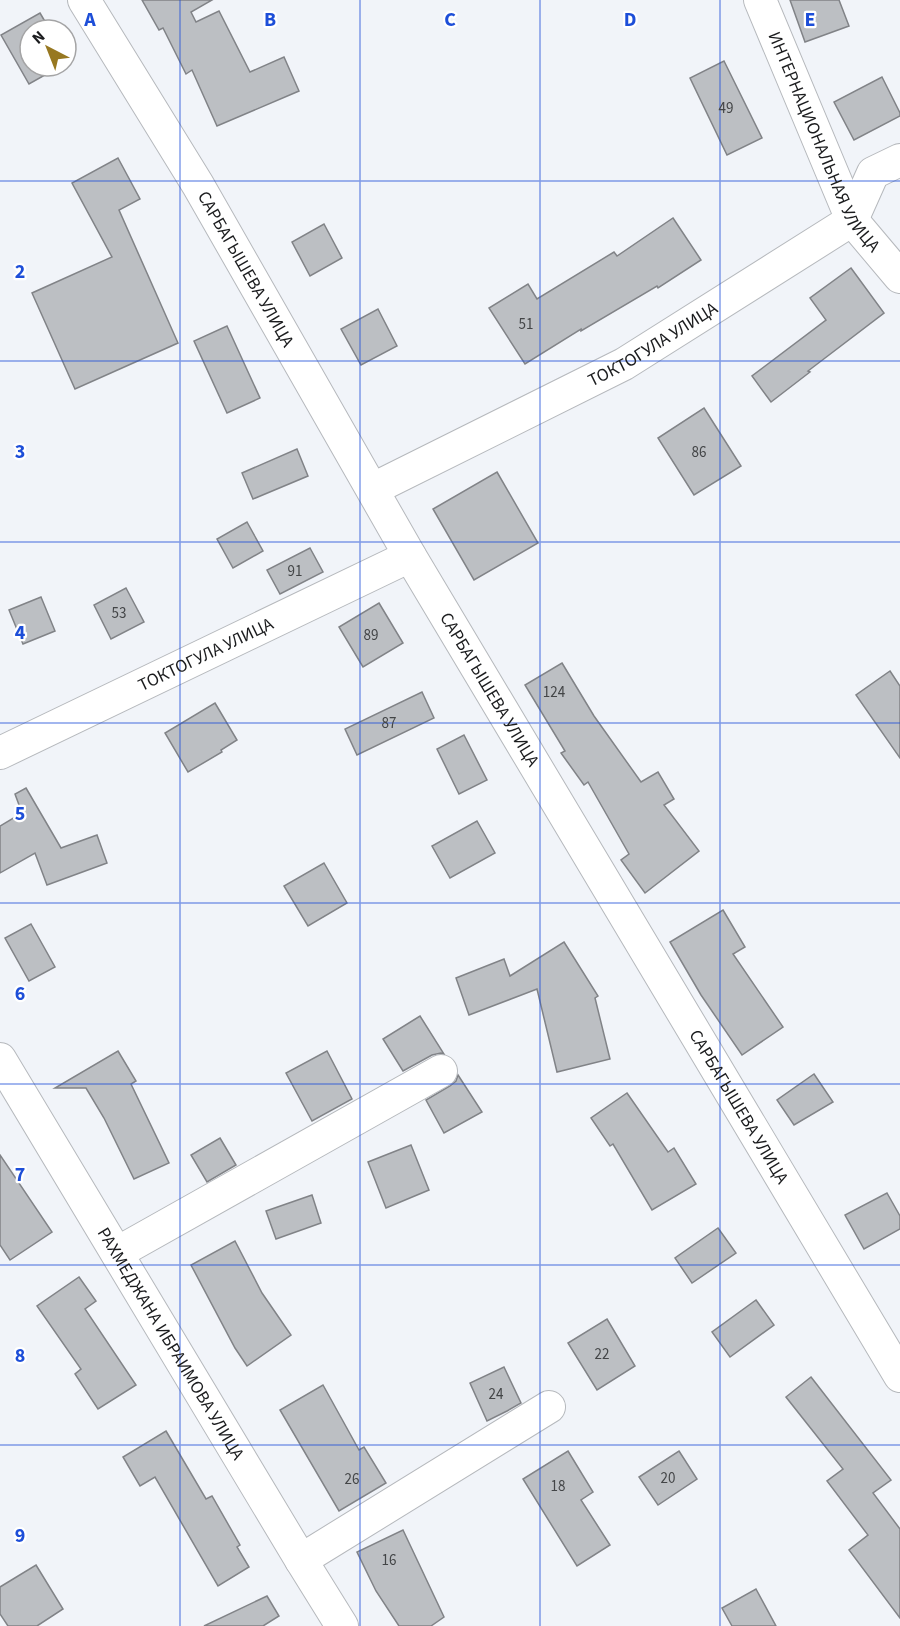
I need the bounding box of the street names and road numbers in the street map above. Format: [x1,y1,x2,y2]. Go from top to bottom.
street label: ИНТЕРНАЦИОНАЛЬНАЯ УЛИЦА [762,28,886,258]
street label: САРБАГЫШЕВА УЛИЦА [192,186,301,352]
street label: ТОКТОГУЛА УЛИЦА [583,296,722,393]
street label: САРБАГЫШЕВА УЛИЦА [434,608,546,771]
street label: ТОКТОГУЛА УЛИЦА [134,611,277,697]
street label: САРБАГЫШЕВА УЛИЦА [683,1025,795,1189]
street label: РАХМЕДЖАНА ИБРАИМОВА УЛИЦА [91,1223,251,1465]

